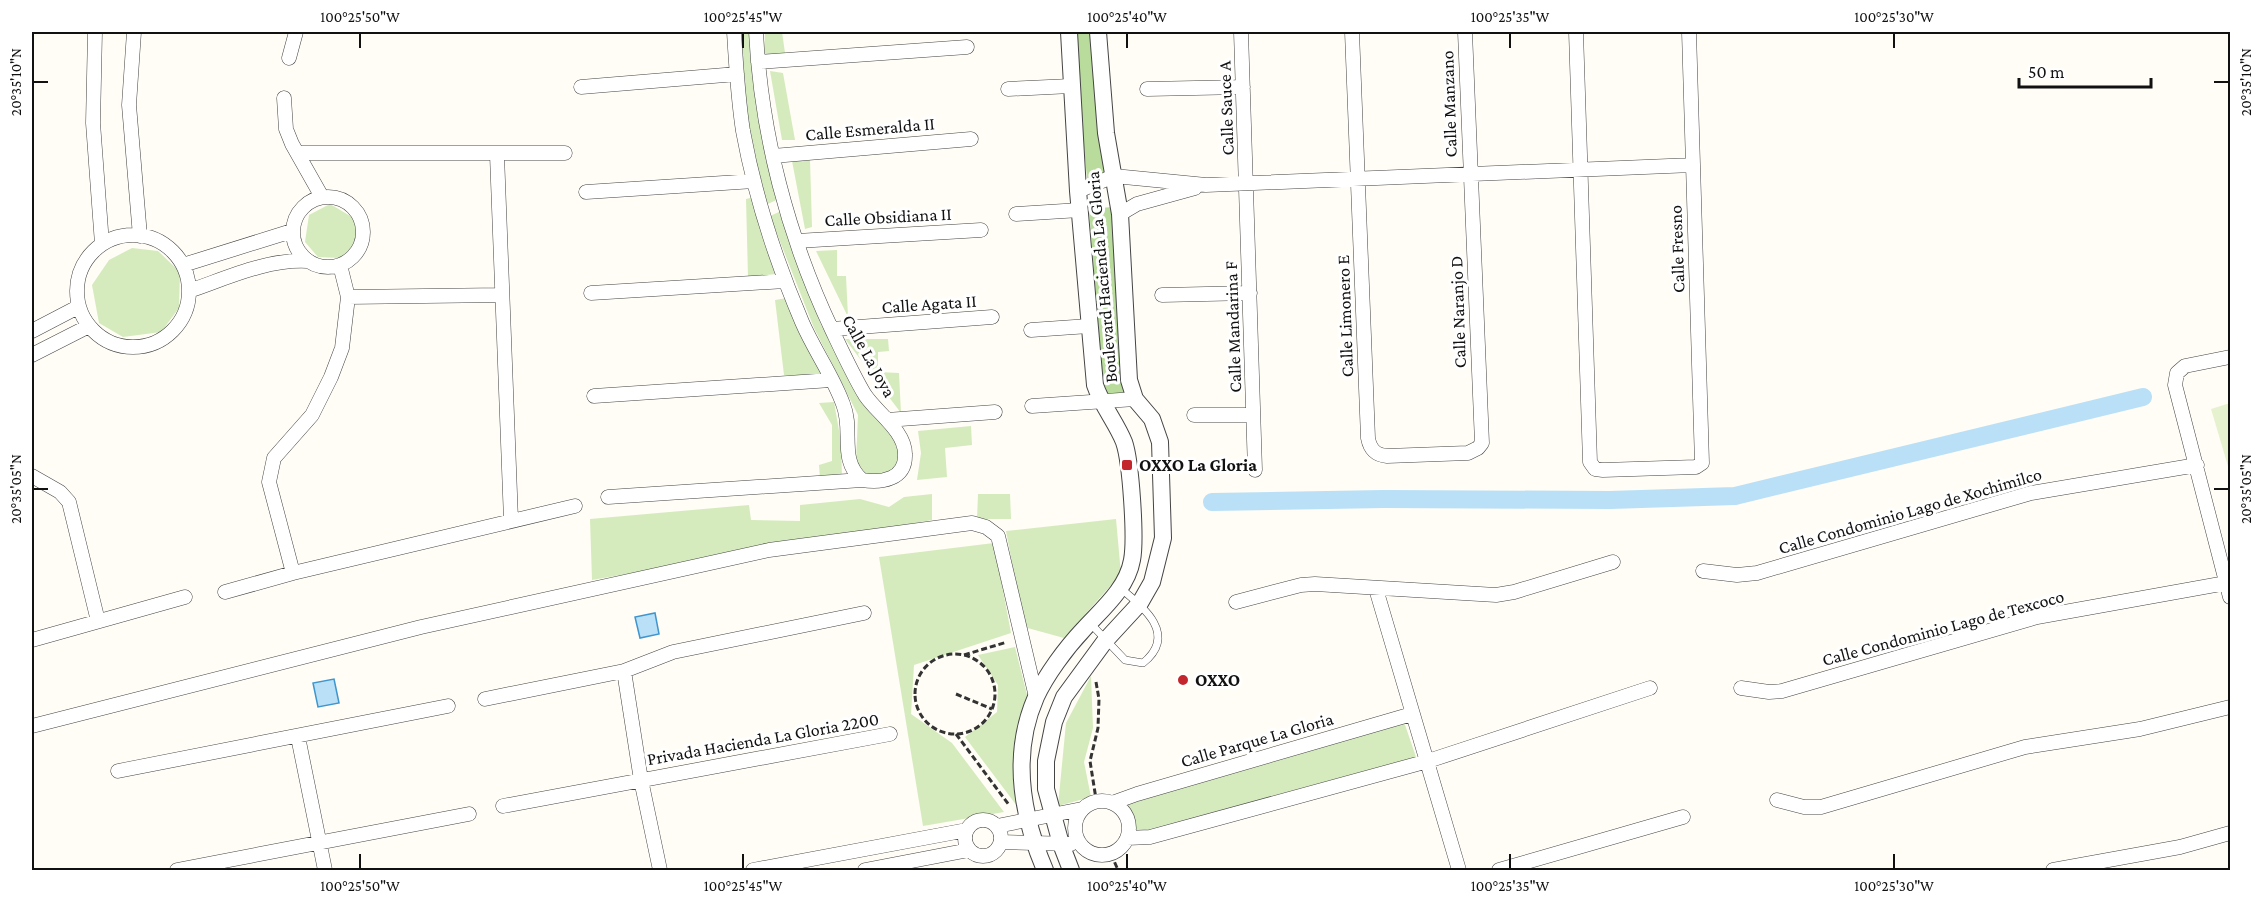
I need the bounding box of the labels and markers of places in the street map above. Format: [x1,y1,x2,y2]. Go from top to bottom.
place label: OXXO La Gloria [1139,455,1257,475]
marker: OXXO La Gloria [1120,458,1134,472]
place label: OXXO [1195,670,1240,690]
marker: OXXO [1176,673,1190,687]

